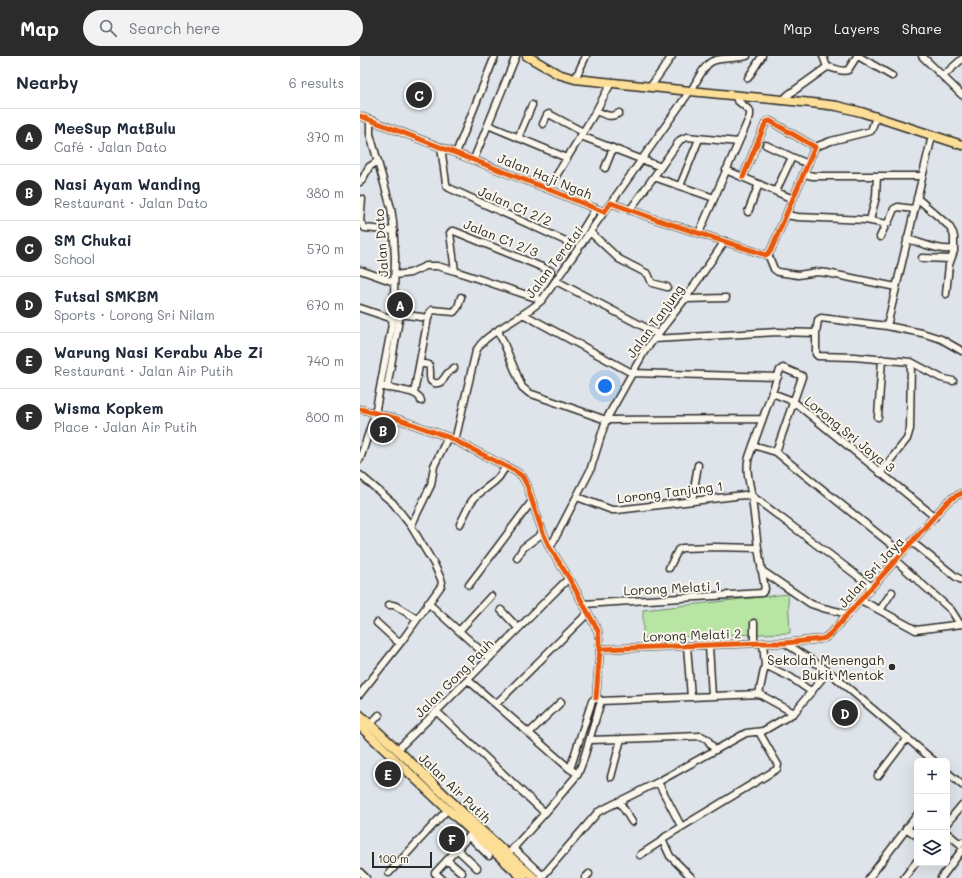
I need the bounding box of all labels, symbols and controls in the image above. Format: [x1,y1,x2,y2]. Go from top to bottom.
search box [83,10,363,46]
text: Map [20,16,59,41]
icon: search [97,17,119,39]
text: Search here [129,18,220,38]
text: Map [783,19,812,38]
text: Layers [834,19,880,38]
text: Share [902,19,942,38]
text: Nearby [16,71,78,93]
text: 6 results [289,74,344,91]
pin: C [406,80,432,110]
text: MeeSup MatBulu [54,118,176,138]
text: A [24,128,34,145]
text: 370 m [307,128,344,145]
text: Café · Jalan Dato [54,138,166,155]
street label: Jalan Haji Ngah [495,149,595,202]
text: Nasi Ayam Wanding [54,174,200,194]
street label: Jalan C1 2/2 [476,182,555,229]
text: B [25,184,33,201]
text: 380 m [306,184,344,201]
text: Restaurant · Jalan Dato [54,194,208,211]
street label: Jalan Dato [370,208,391,278]
street label: Jalan C1 2/3 [461,215,541,260]
street label: Jalan Teratai [521,222,586,301]
text: SM Chukai [54,230,132,250]
text: C [24,240,34,257]
text: 570 m [307,240,344,257]
text: School [54,250,95,267]
street label: Jalan Tanjung [622,281,687,361]
text: Futsal SMKBM [54,286,159,306]
pin: A [387,290,413,320]
text: D [24,296,34,313]
text: 670 m [306,296,344,313]
text: Sports · Lorong Sri Nilam [54,306,215,323]
text: Warung Nasi Kerabu Abe Zi [54,342,263,362]
text: E [25,352,33,369]
text: 740 m [307,352,344,369]
text: Restaurant · Jalan Air Putih [54,362,233,379]
your location [595,376,615,396]
street label: Lorong Sri Jaya 3 [802,392,899,476]
text: Wisma Kopkem [54,398,163,418]
text: F [25,408,33,425]
text: 800 m [306,408,344,425]
pin: B [370,415,396,445]
text: Place · Jalan Air Putih [54,418,197,435]
street label: Lorong Tanjung 1 [616,477,724,506]
street label: Jalan Sri Jaya [834,533,907,611]
street label: Lorong Melati 1 [623,576,721,599]
street label: Lorong Melati 2 [642,624,742,645]
street label: Jalan Gong Pauh [411,635,497,721]
place label: Sekolah Menengah Bukit Mentok [767,651,884,683]
marker: Sekolah Menengah Bukit Mentok [887,662,897,672]
pin: D [832,698,858,728]
street label: Jalan Air Putih [416,749,495,826]
map controls [914,758,950,866]
button: + [914,758,950,794]
pin: E [375,759,401,789]
button: − [914,794,950,830]
pin: F [439,824,465,854]
button: layers [914,830,950,866]
scale bar [372,850,432,869]
text: 100 m [378,851,409,866]

